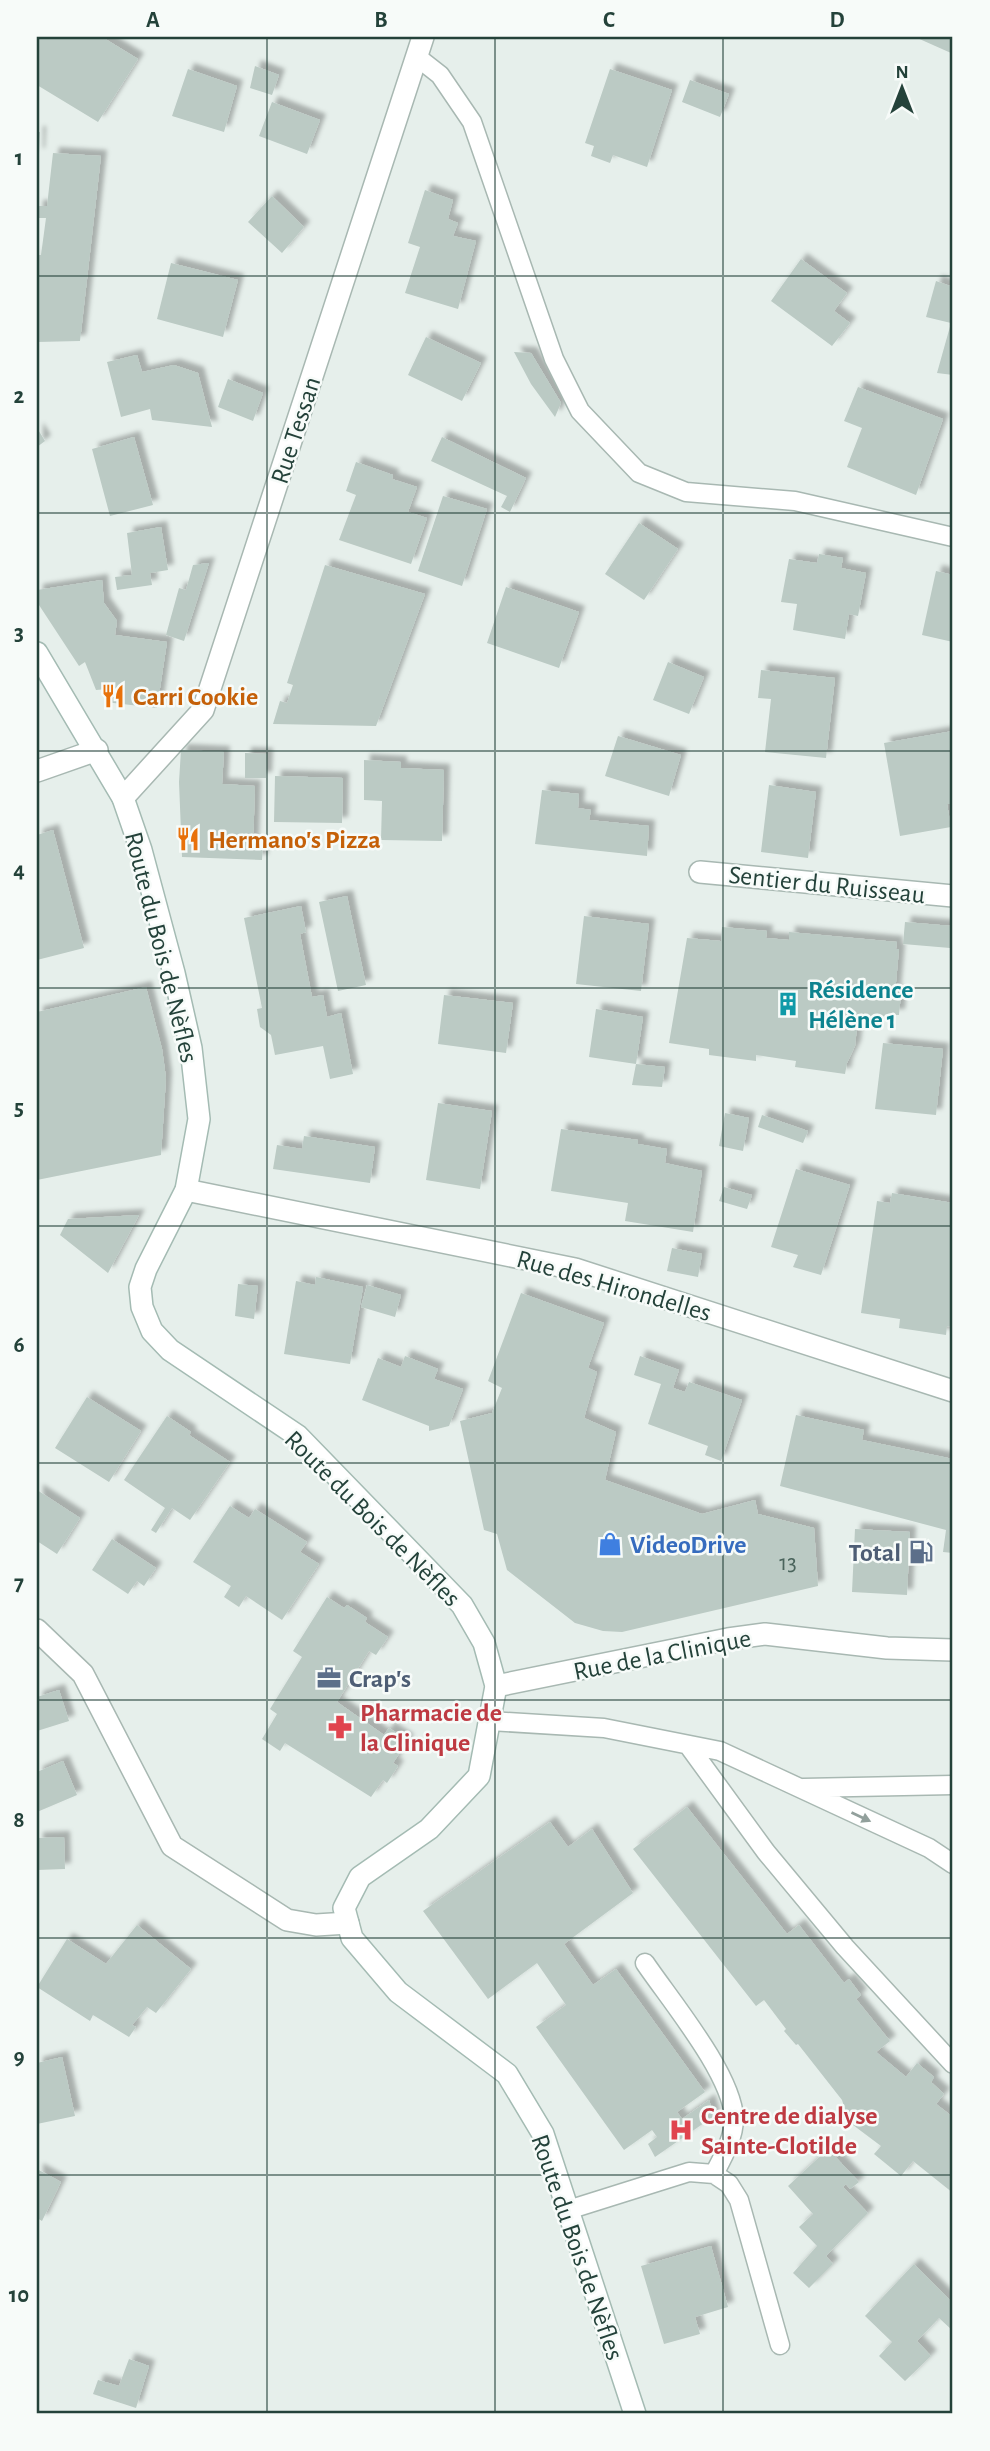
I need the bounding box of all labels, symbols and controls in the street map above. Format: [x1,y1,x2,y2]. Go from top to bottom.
text: A [146,9,160,32]
text: B [374,9,388,32]
text: C [603,9,615,32]
text: D [829,9,845,32]
north arrow [867,52,937,122]
text: N [895,63,909,82]
text: 1 [15,147,23,170]
street label: Rue Tessan [266,374,325,487]
text: 2 [14,385,25,408]
text: 3 [14,622,24,645]
restaurant icon: Carri Cookie [99,682,127,710]
place label: Carri Cookie [133,684,258,710]
restaurant icon: Hermano's Pizza [174,825,202,853]
place label: Hermano's Pizza [208,827,381,853]
street label: Route du Bois de Nèfles [120,829,202,1065]
text: 4 [13,859,25,882]
street label: Sentier du Ruisseau [727,862,926,908]
place label: Résidence Hélène 1 [808,977,914,1033]
building icon: Résidence Hélène 1 [774,990,802,1018]
text: 5 [14,1097,24,1120]
street label: Rue des Hirondelles [514,1246,714,1326]
text: 6 [13,1334,25,1357]
street label: Route du Bois de Nèfles [279,1426,465,1612]
shop icon: VideoDrive [596,1530,624,1558]
place label: VideoDrive [630,1532,747,1558]
fuel station icon: Total [907,1538,935,1566]
place label: Total [849,1540,901,1566]
house number: 13 [779,1552,797,1575]
text: 7 [14,1572,24,1595]
street label: Rue de la Clinique [571,1625,753,1685]
office icon: Crap's [315,1664,343,1692]
place label: Crap's [349,1666,411,1692]
place label: Pharmacie de la Clinique [360,1700,502,1756]
pharmacy icon: Pharmacie de la Clinique [326,1713,354,1741]
text: 8 [13,1809,25,1832]
one-way arrow [851,1811,871,1823]
text: 9 [13,2046,25,2069]
place label: Centre de dialyse Sainte-Clotilde [701,2103,878,2159]
hospital icon: Centre de dialyse Sainte-Clotilde [667,2116,695,2144]
street label: Route du Bois de Nèfles [526,2131,628,2364]
text: 10 [9,2284,29,2307]

